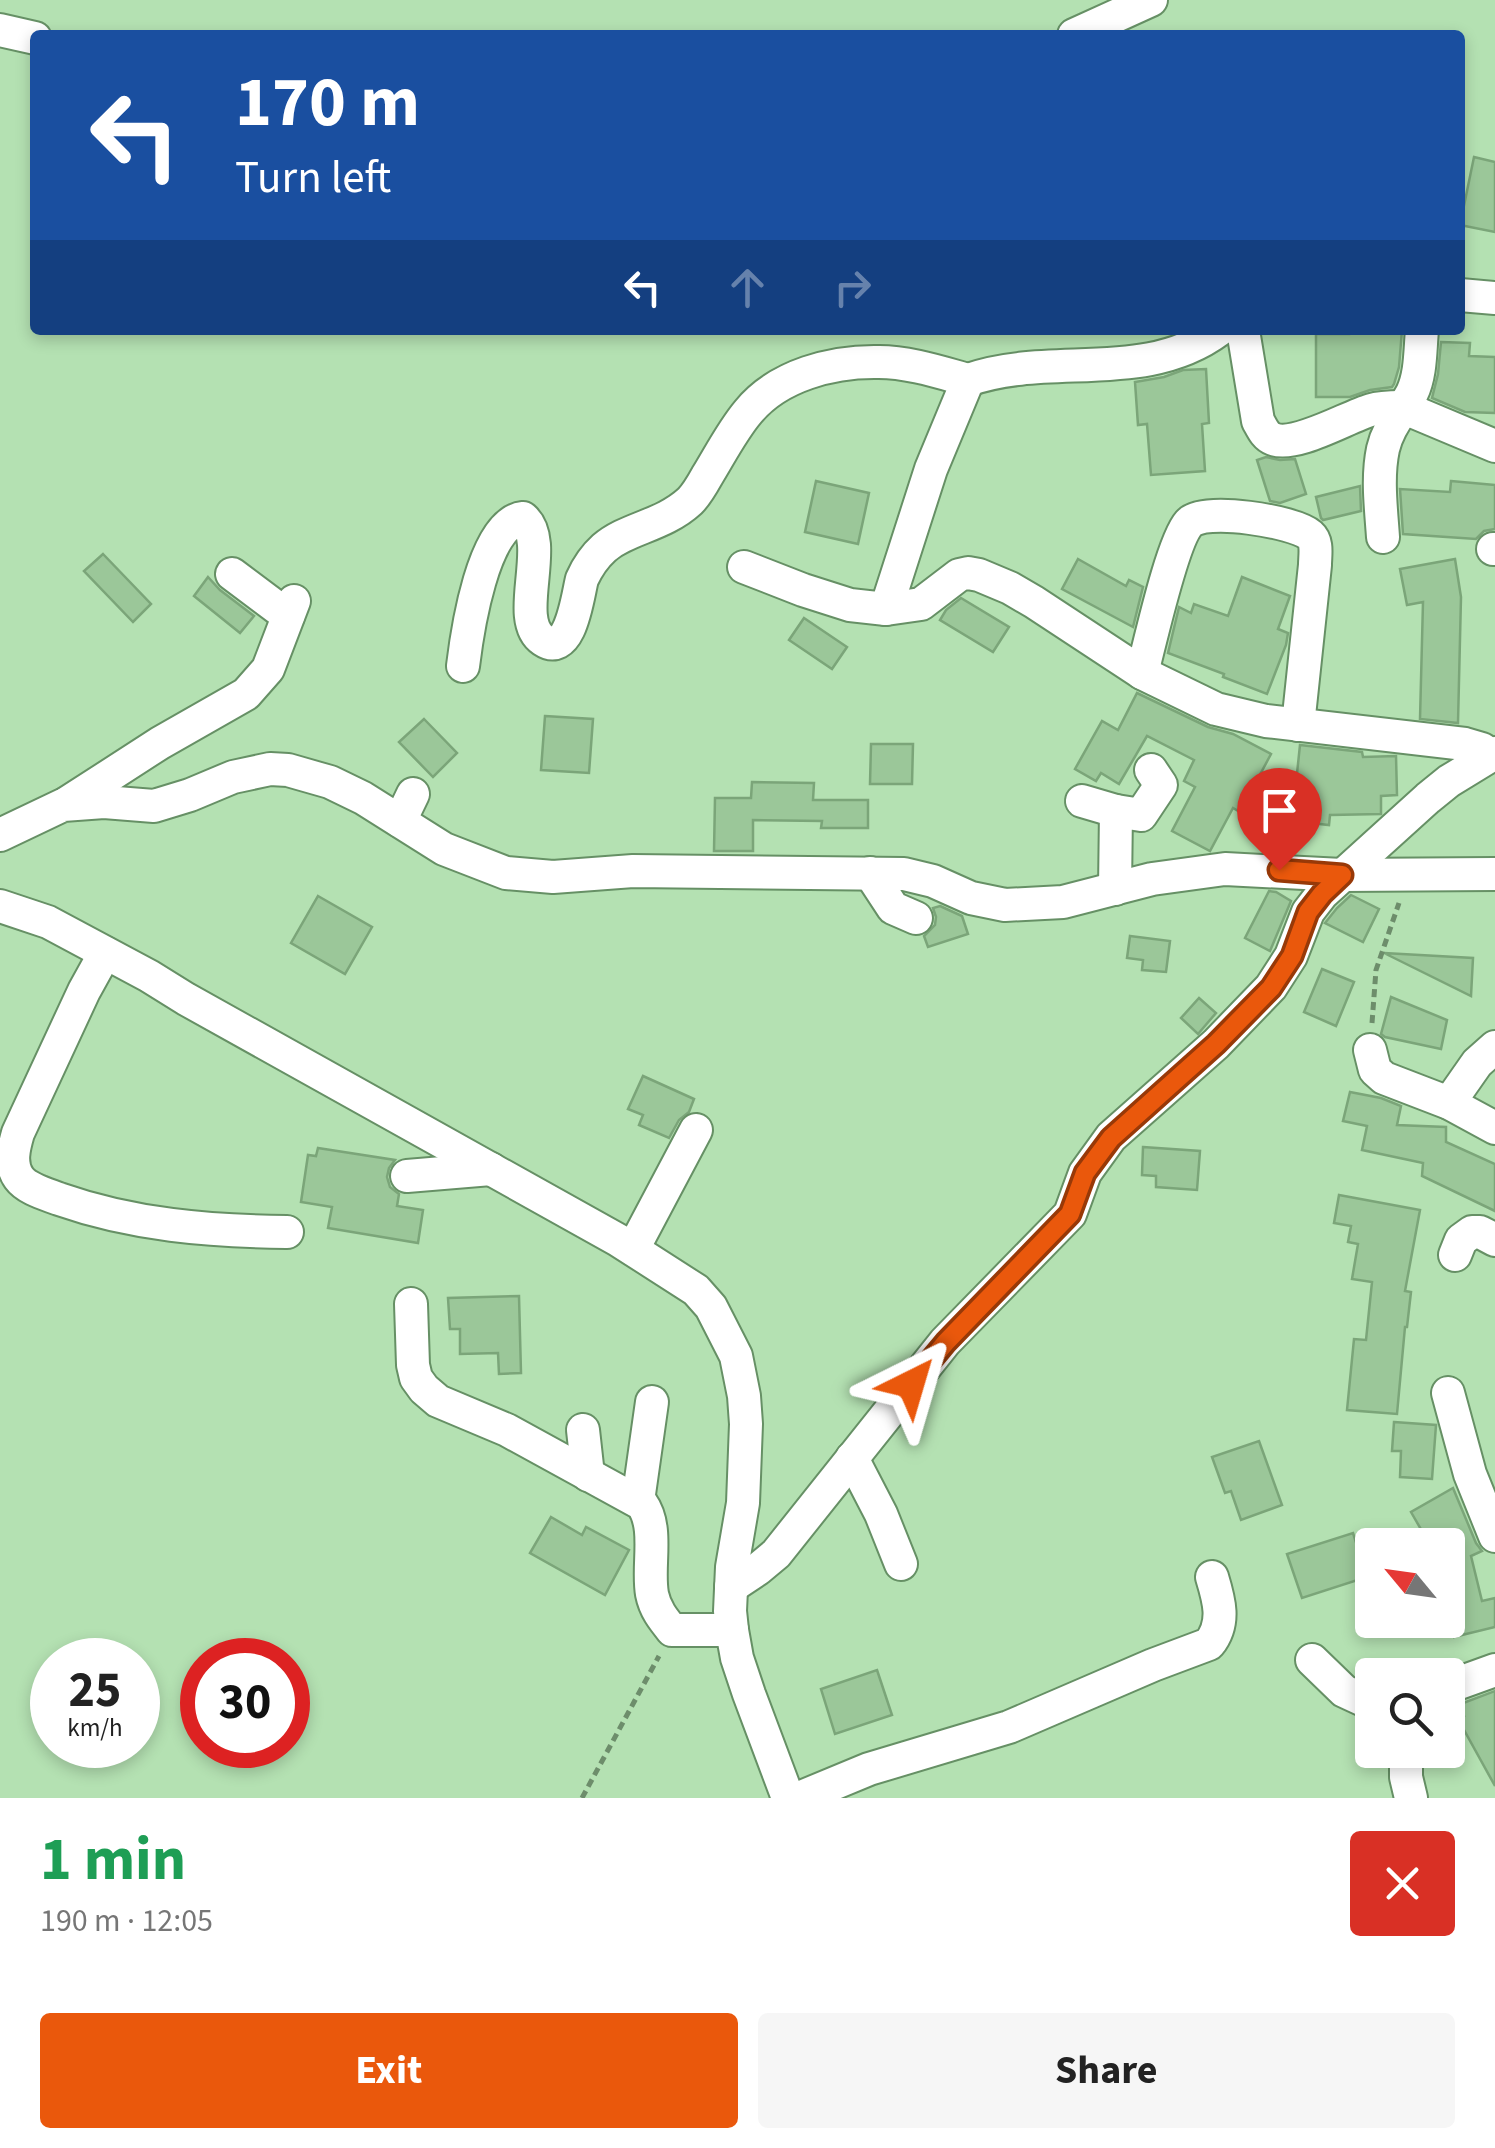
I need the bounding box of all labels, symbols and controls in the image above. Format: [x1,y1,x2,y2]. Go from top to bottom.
text: 170 m [235,53,420,153]
icon: left [70,70,200,200]
text: Turn left [235,146,391,210]
icon: left [615,260,670,315]
icon: ahead [720,260,775,315]
icon: right [825,260,880,315]
pin [1237,768,1322,871]
icon: arrive [1252,783,1307,838]
position arrow [859,1332,963,1436]
north arrow [1355,1528,1465,1638]
map controls [1355,1528,1465,1768]
speed limit sign: 30 [180,1638,310,1768]
text: 25 [69,1655,121,1726]
button: search [1355,1658,1465,1768]
text: km/h [67,1710,123,1746]
text: 1 min [40,1818,186,1903]
button: close [1350,1831,1455,1936]
text: 190 m · 12:05 [40,1898,213,1944]
button: Exit [40,2013,738,2128]
button: Share [758,2013,1455,2128]

